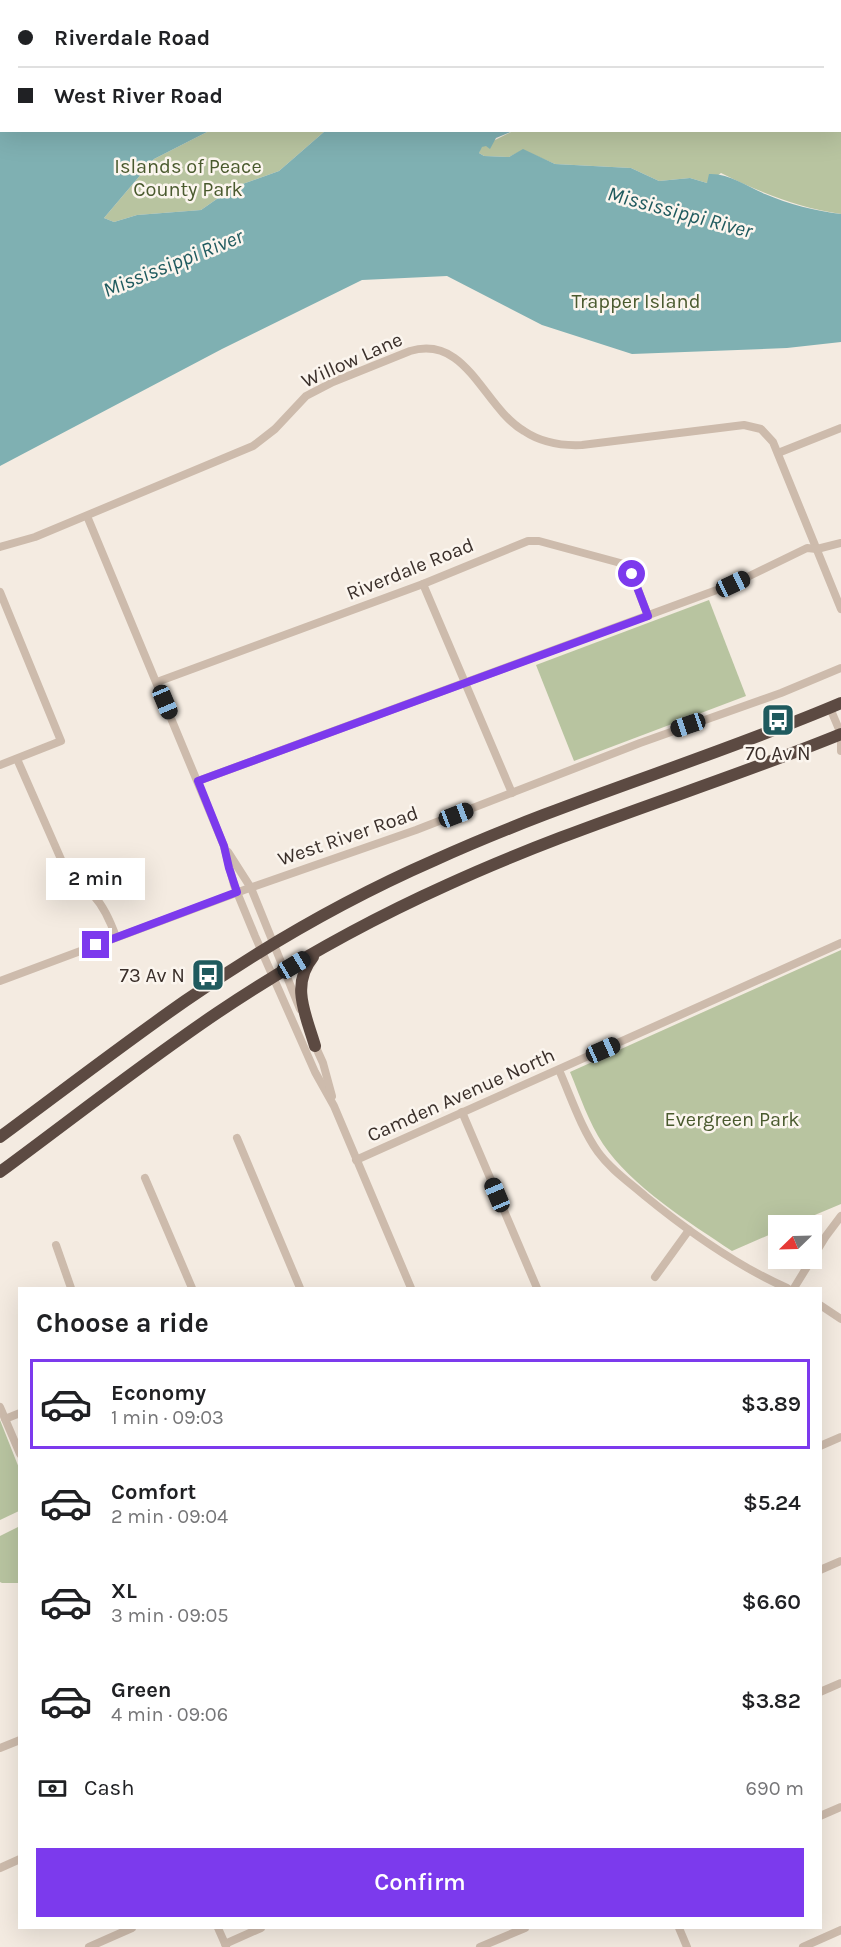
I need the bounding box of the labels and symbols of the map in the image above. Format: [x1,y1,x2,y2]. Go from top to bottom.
park label: Islands of Peace County Park [114,155,262,201]
water label: Mississippi River [605,181,756,243]
water label: Mississippi River [99,224,247,302]
park label: Trapper Island [571,290,701,313]
street label: Willow Lane [298,328,406,392]
street label: Riverdale Road [343,533,477,605]
route start [618,560,645,587]
car [713,568,753,600]
car [150,682,180,722]
bus stop icon: 70 Av N [760,702,796,738]
car [668,711,708,739]
place label: 70 Av N [745,742,811,765]
car [436,800,476,830]
street label: West River Road [275,801,421,871]
callout: 2 min [46,858,146,900]
route end [82,931,109,958]
car [274,948,314,982]
bus stop icon: 73 Av N [190,957,226,993]
place label: 73 Av N [120,964,185,987]
car [583,1034,623,1066]
street label: Camden Avenue North [364,1043,558,1147]
park label: Evergreen Park [665,1108,799,1131]
car [482,1175,512,1215]
north arrow [768,1215,822,1269]

